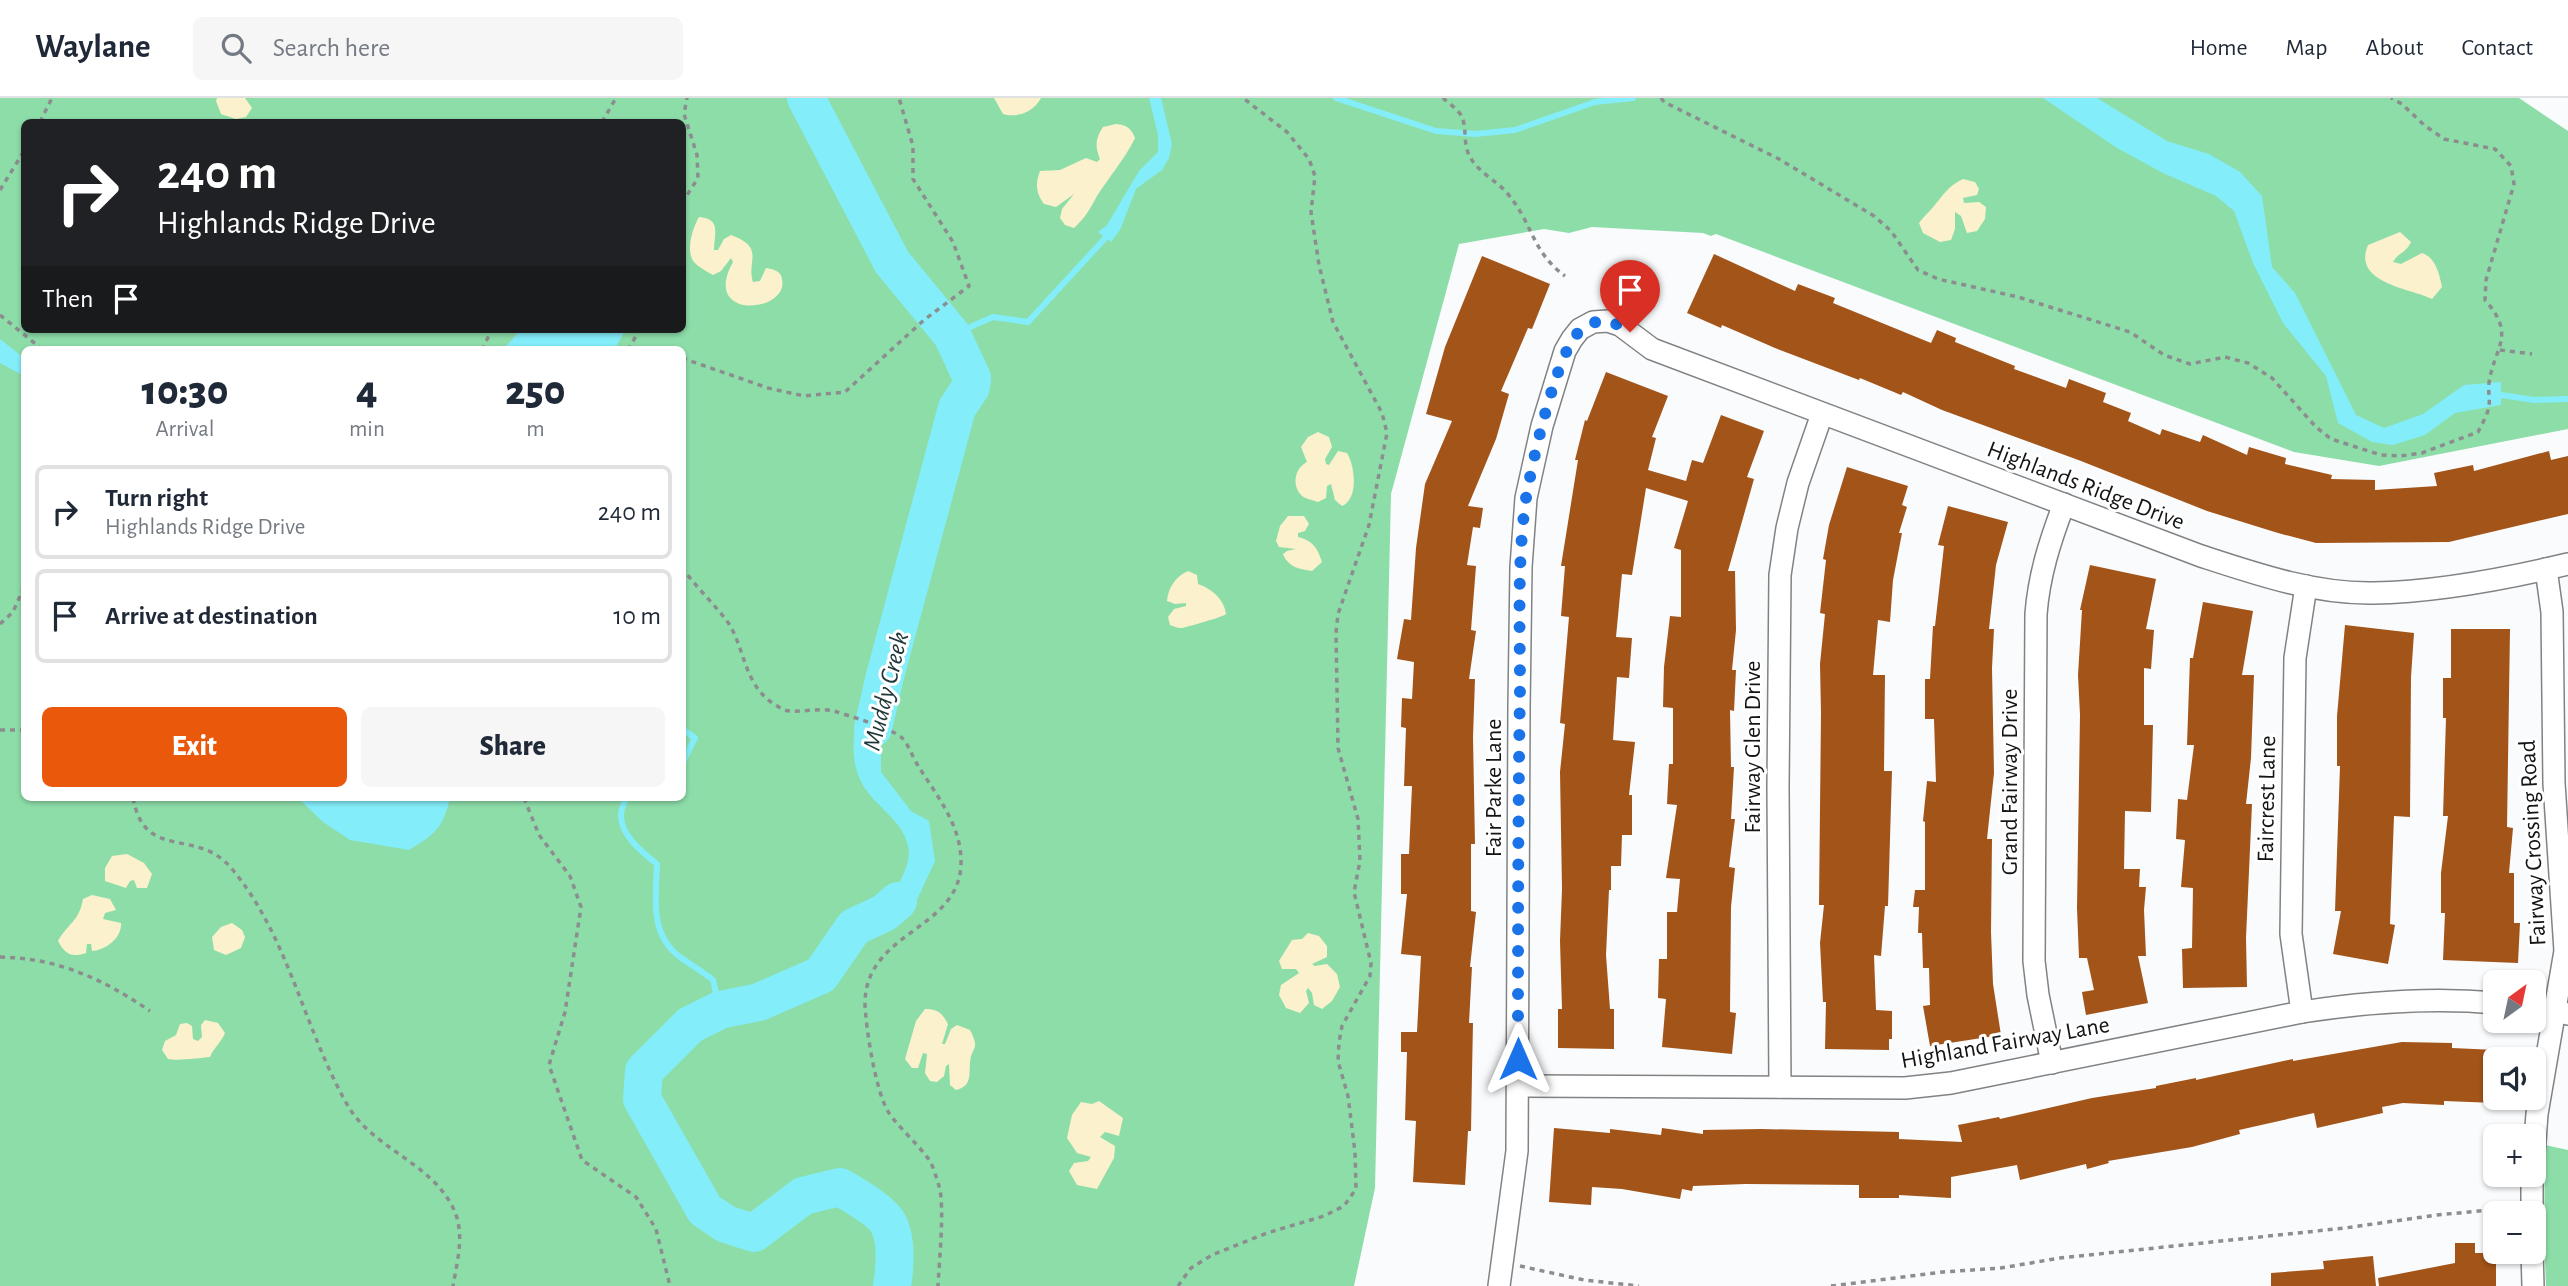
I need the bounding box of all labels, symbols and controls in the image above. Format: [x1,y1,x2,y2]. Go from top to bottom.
search box [193,17,683,80]
icon: search [217,29,255,67]
text: Waylane [35,31,151,64]
text: Search here [273,35,390,61]
text: Home [2190,36,2248,60]
text: Map [2286,36,2328,60]
text: About [2366,36,2423,60]
text: Contact [2461,36,2533,60]
icon: right [42,147,133,238]
text: 240 m [157,149,277,198]
text: Highlands Ridge Drive [157,207,436,239]
pin [1600,260,1660,332]
icon: arrive [1611,271,1649,309]
icon: arrive [107,280,145,318]
text: Then [42,286,93,312]
text: 10:30 [141,370,228,412]
text: 4 [356,370,378,412]
text: 250 [505,370,566,412]
text: Arrival [155,418,215,441]
text: min [349,418,385,441]
text: m [526,418,545,441]
street label: Highlands Ridge Drive [1984,437,2188,535]
text: Turn right [105,485,208,511]
icon: right [46,493,84,531]
text: 240 m [598,499,661,525]
text: Highlands Ridge Drive [105,516,305,539]
icon: arrive [46,597,84,635]
text: Arrive at destination [105,603,318,629]
text: 10 m [613,603,661,629]
water label: Muddy Creek [859,629,913,753]
street label: Fairway Glen Drive [1741,661,1765,833]
street label: Grand Fairway Drive [1998,689,2022,875]
button: Exit [42,707,347,787]
button: Share [361,707,665,787]
street label: Fair Parke Lane [1482,719,1506,857]
street label: Faircrest Lane [2254,735,2280,863]
street label: Fairway Crossing Road [2516,739,2550,947]
north arrow [2483,970,2546,1032]
map controls [2483,970,2546,1264]
street label: Highland Fairway Lane [1899,1013,2111,1073]
position arrow [1481,1022,1555,1096]
button: sound [2483,1047,2546,1110]
button: + [2483,1124,2546,1187]
button: − [2483,1201,2546,1264]

